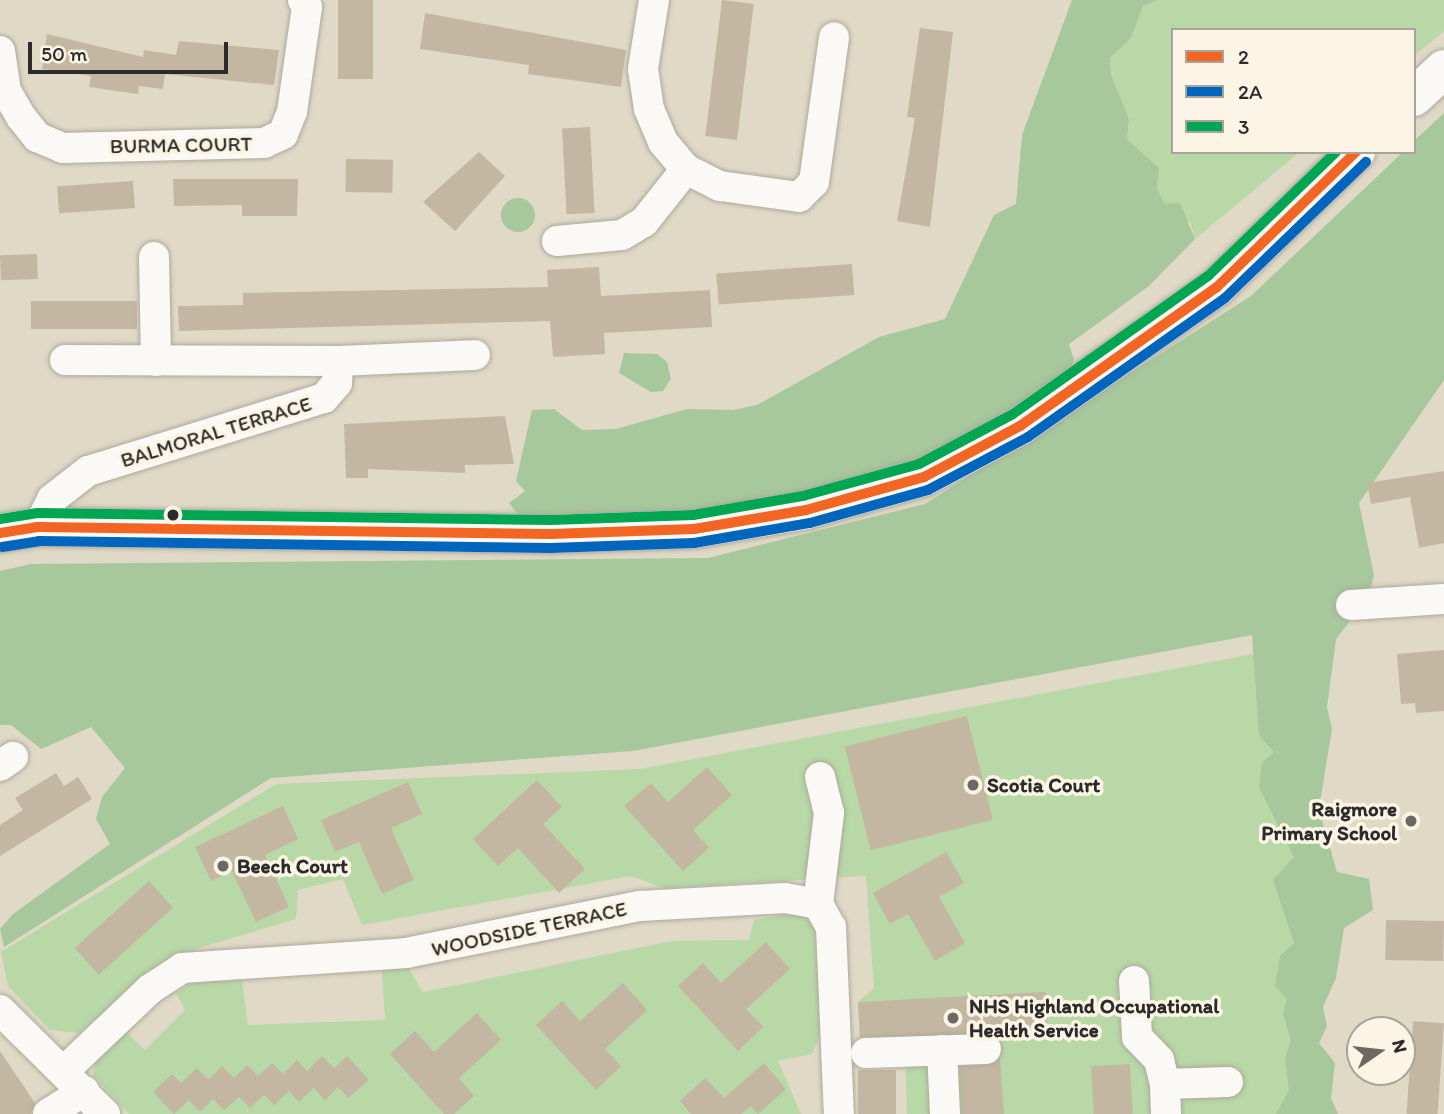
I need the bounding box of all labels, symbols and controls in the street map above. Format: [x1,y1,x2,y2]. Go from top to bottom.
scale bar [32,28,231,72]
legend [1171,28,1416,154]
text: 50 m [41,41,87,66]
text: 2 [1238,44,1249,69]
text: 2A [1238,79,1263,104]
text: 3 [1238,114,1249,139]
street label: BURMA COURT [110,131,252,159]
street label: BALMORAL TERRACE [117,391,315,473]
unlabelled marker [166,508,180,522]
place label: Scotia Court [987,772,1100,798]
marker: Scotia Court [965,777,981,793]
place label: Raigmore Primary School [1261,796,1397,846]
marker: Raigmore Primary School [1403,813,1419,829]
place label: Beech Court [237,853,348,879]
marker: Beech Court [215,858,231,874]
street label: WOODSIDE TERRACE [429,896,629,962]
place label: NHS Highland Occupational Health Service [969,993,1219,1043]
marker: NHS Highland Occupational Health Service [943,1008,963,1028]
north arrow [1346,1016,1416,1086]
text: N [1387,1037,1413,1055]

